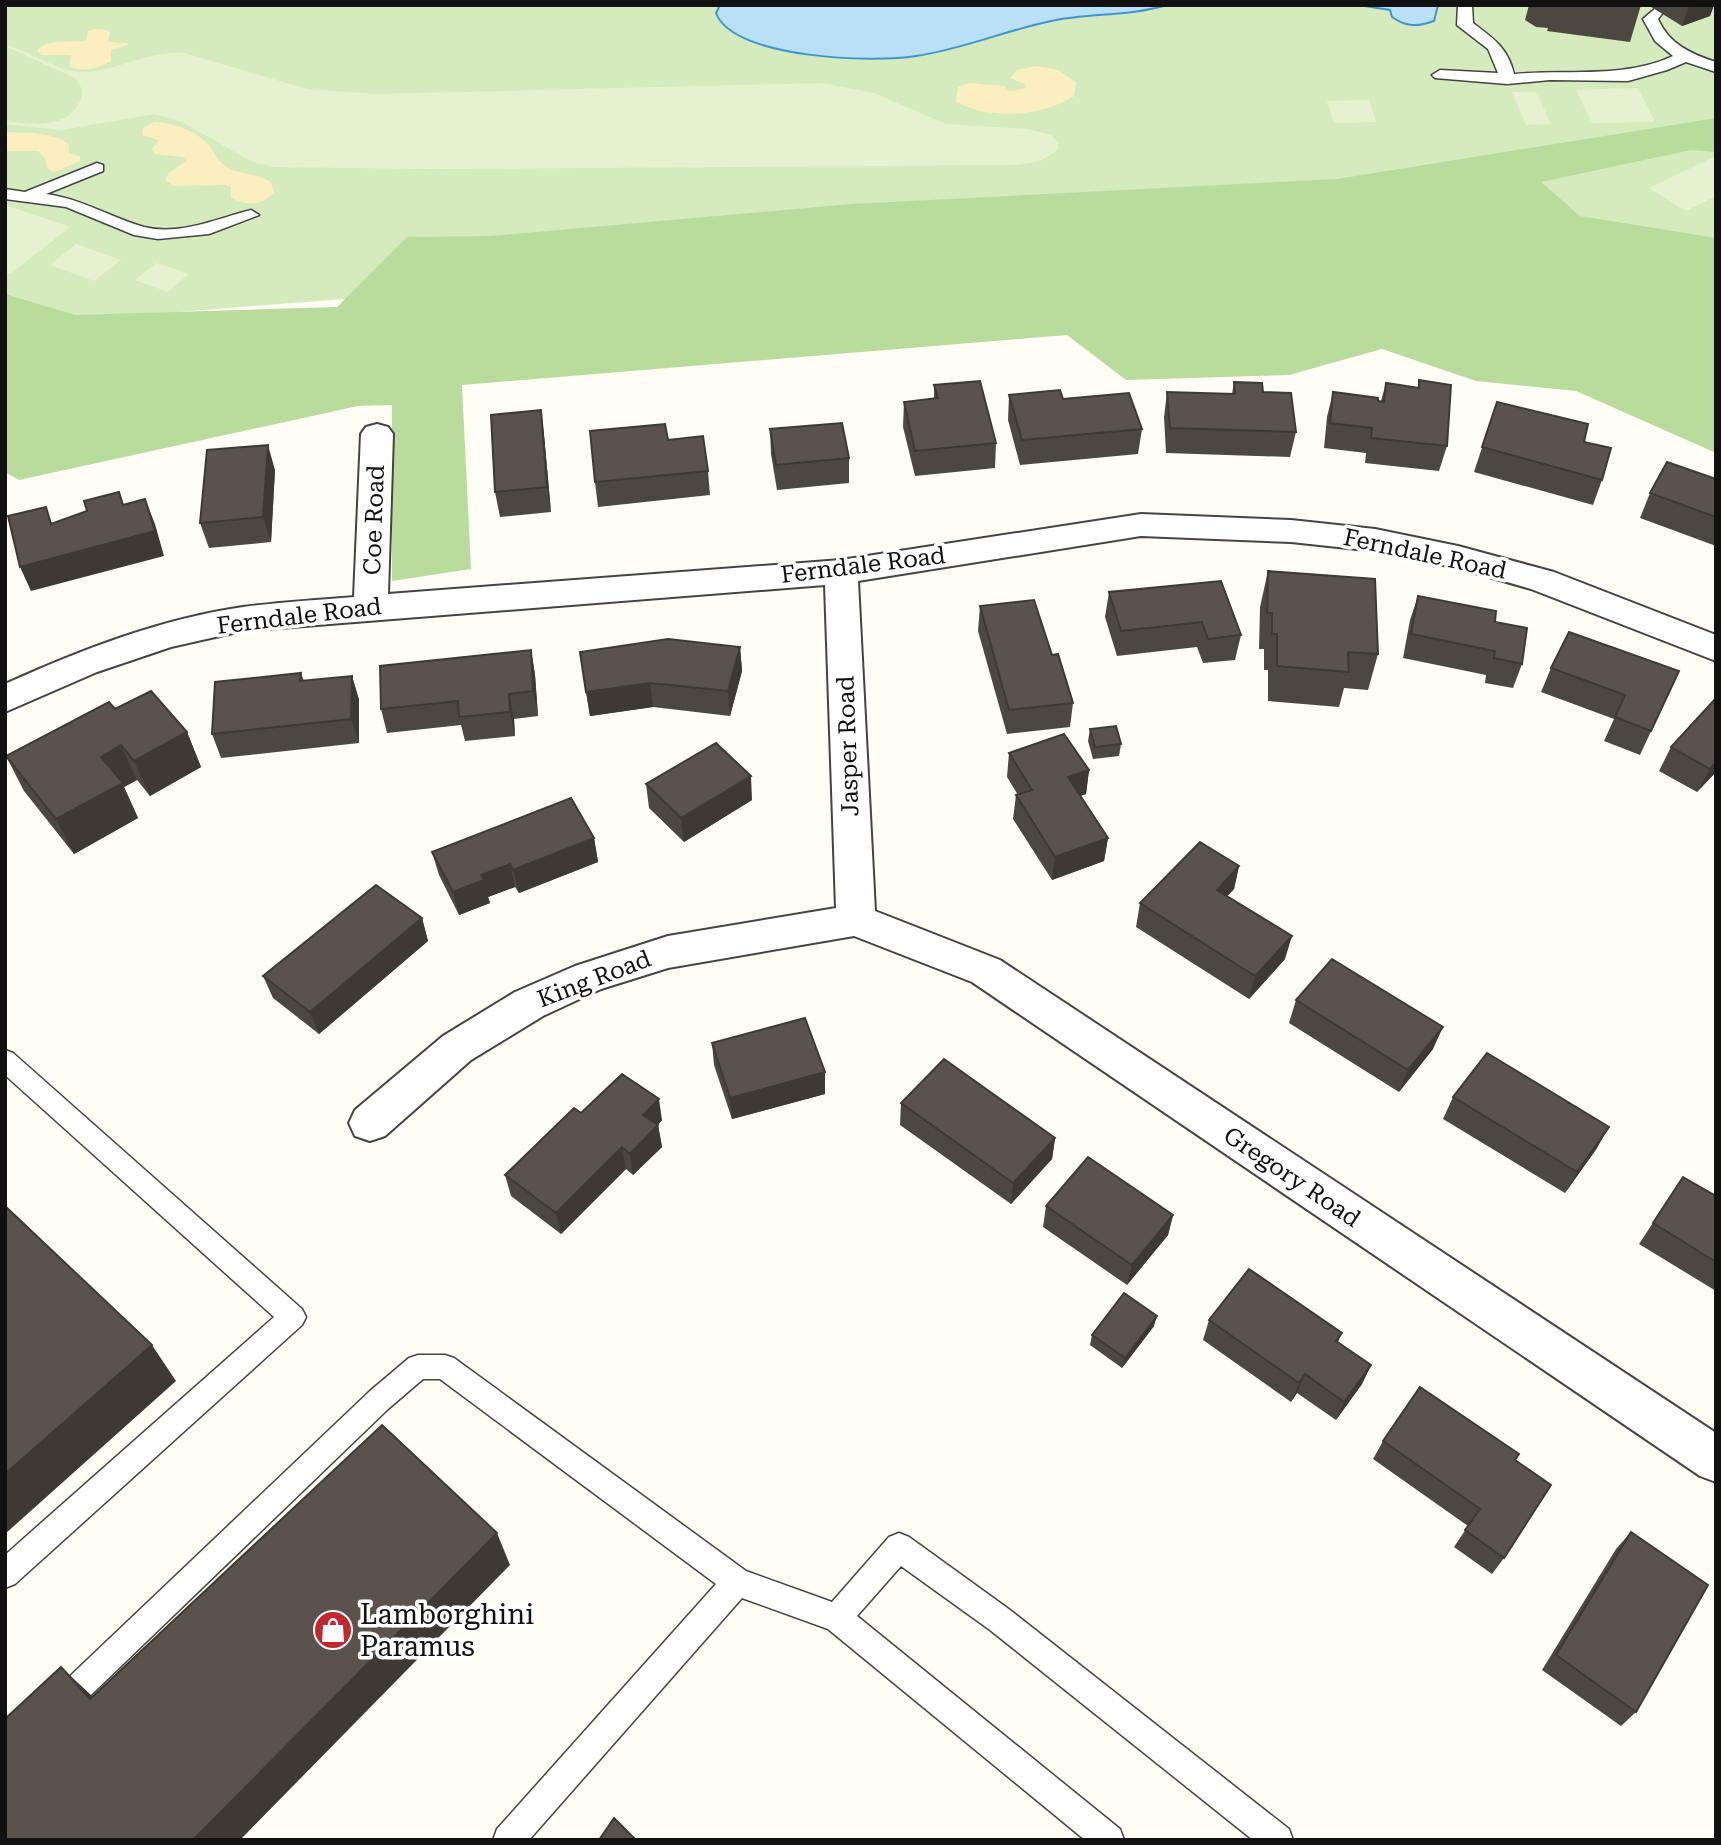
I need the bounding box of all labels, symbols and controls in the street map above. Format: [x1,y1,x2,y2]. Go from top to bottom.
street label: Coe Road [358,464,390,576]
street label: Ferndale Road [1341,523,1509,585]
street label: Ferndale Road [779,541,947,589]
street label: Ferndale Road [215,592,383,640]
street label: Jasper Road [832,675,864,817]
street label: King Road [533,945,655,1013]
street label: Gregory Road [1218,1121,1366,1233]
place label: Lamborghini Paramus [360,1598,534,1663]
shop icon: Lamborghini Paramus [312,1609,354,1651]

